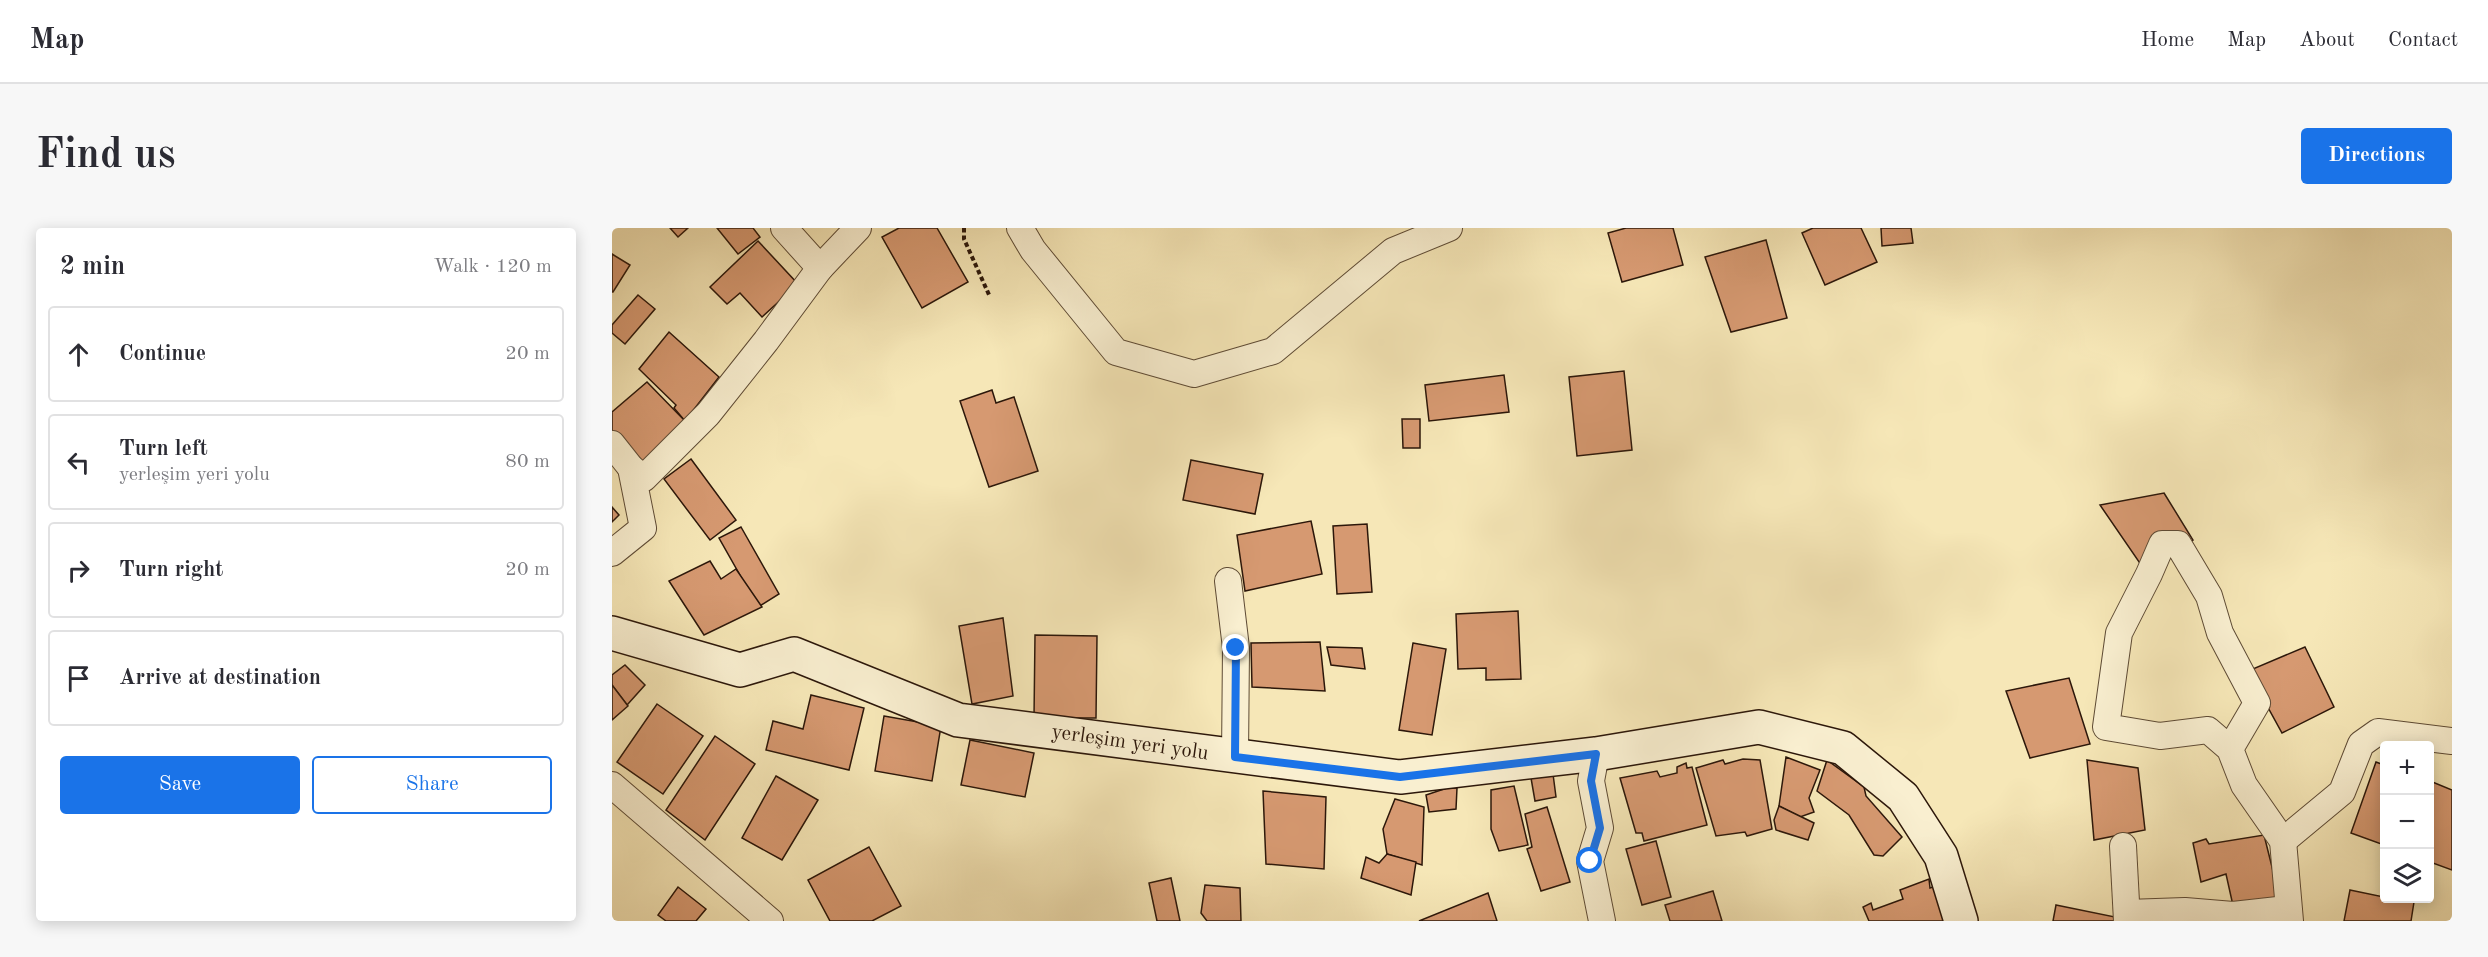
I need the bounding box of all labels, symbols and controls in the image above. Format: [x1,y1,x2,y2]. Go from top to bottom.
text: Map [30,27,84,55]
text: Home [2141,30,2194,51]
text: Map [2227,30,2266,51]
text: About [2299,30,2355,51]
text: Contact [2388,30,2458,51]
button: Directions [2301,128,2452,184]
text: Find us [36,135,175,177]
text: 2 min [60,254,125,280]
text: Walk · 120 m [433,257,552,277]
icon: ahead [62,338,95,371]
text: Continue [119,343,206,365]
text: 20 m [505,344,550,364]
text: Turn left [119,438,208,460]
icon: left [62,446,95,479]
text: 80 m [505,452,550,472]
text: yerleşim yeri yolu [119,465,270,485]
icon: right [62,554,95,587]
text: Turn right [119,559,223,581]
text: 20 m [505,560,550,580]
route end [1222,634,1248,660]
icon: arrive [62,662,95,695]
text: Arrive at destination [119,667,321,689]
street label: yerleşim yeri yolu [1050,722,1210,764]
map controls [2380,741,2434,903]
button: + [2380,741,2434,795]
button: Save [60,756,300,814]
button: Share [312,756,552,814]
button: − [2380,795,2434,849]
route start [1576,847,1602,873]
button: layers [2380,849,2434,903]

